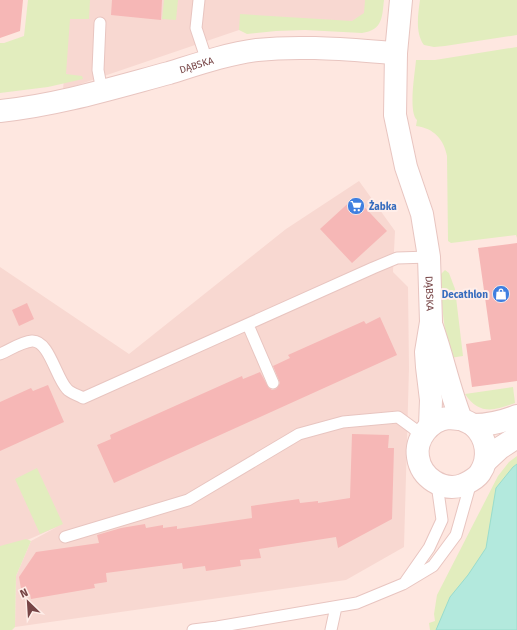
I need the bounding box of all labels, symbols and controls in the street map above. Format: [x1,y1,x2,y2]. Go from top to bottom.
street label: DĄBSKA [178,55,215,76]
supermarket icon: Żabka [346,196,366,216]
place label: Żabka [369,200,397,213]
street label: DĄBSKA [423,276,436,311]
shop icon: Decathlon [491,284,511,304]
place label: Decathlon [442,289,488,301]
north arrow [8,582,48,622]
text: N [18,586,30,601]

